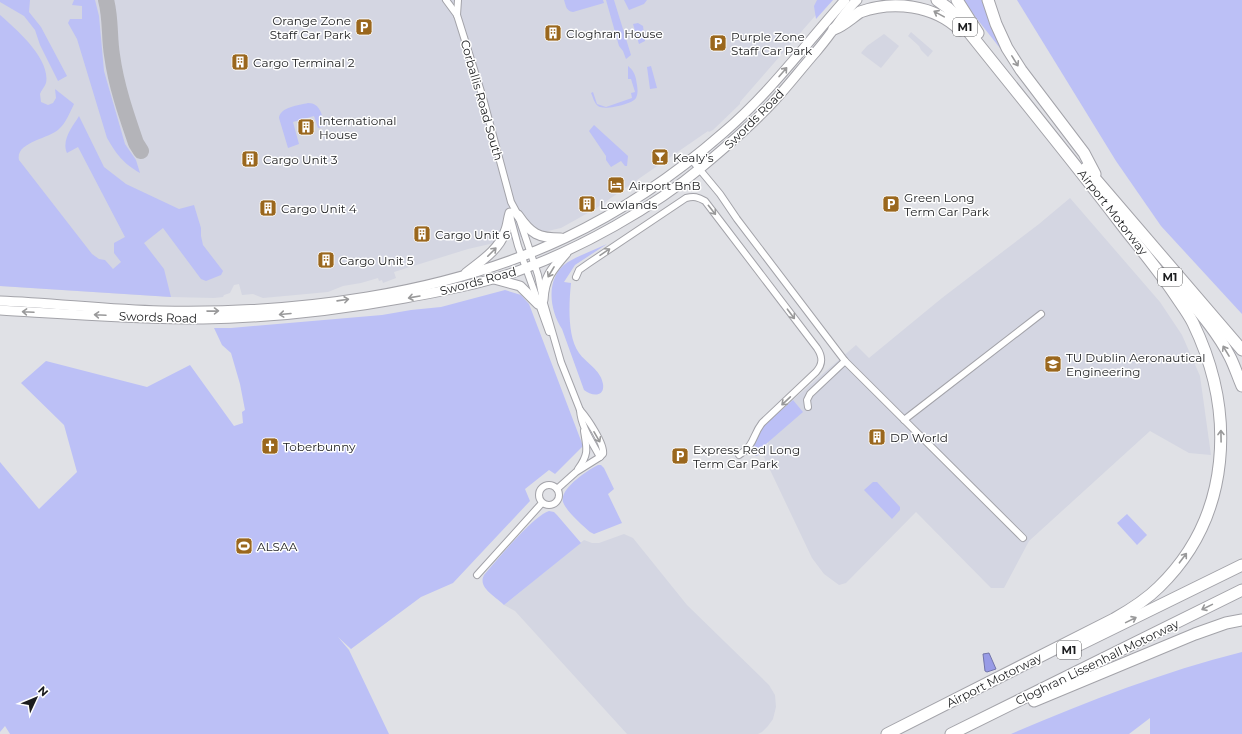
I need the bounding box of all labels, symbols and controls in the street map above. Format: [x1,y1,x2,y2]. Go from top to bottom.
one-way arrow [933,10,945,17]
place label: Orange Zone Staff Car Park [270,13,352,42]
parking icon: Orange Zone Staff Car Park [354,17,374,37]
road number: M1 [953,18,977,36]
building icon: Cloghran House [543,23,563,43]
place label: Cloghran House [566,26,663,41]
place label: Purple Zone Staff Car Park [731,29,813,58]
parking icon: Purple Zone Staff Car Park [708,33,728,53]
street label: Corballis Road South [458,38,506,162]
building icon: Cargo Terminal 2 [230,52,250,72]
place label: Cargo Terminal 2 [253,55,355,70]
one-way arrow [1011,55,1019,66]
one-way arrow [779,66,788,77]
street label: Swords Road [721,86,787,152]
place label: International House [319,113,397,142]
building icon: International House [296,117,316,137]
bar icon: Kealy’s [650,147,670,167]
building icon: Cargo Unit 3 [240,149,260,169]
place label: Kealy’s [673,150,714,165]
place label: Cargo Unit 3 [263,152,338,167]
street label: Airport Motorway [1075,166,1152,258]
hotel icon: Airport BnB [606,175,626,195]
place label: Airport BnB [629,178,700,193]
place label: Green Long Term Car Park [904,190,990,219]
building icon: Lowlands [577,194,597,214]
parking icon: Green Long Term Car Park [881,194,901,214]
place label: Lowlands [600,197,657,212]
building icon: Cargo Unit 4 [258,198,278,218]
place label: Cargo Unit 4 [281,201,357,216]
one-way arrow [708,205,717,216]
building icon: Cargo Unit 6 [412,224,432,244]
place label: Cargo Unit 6 [435,227,510,242]
one-way arrow [487,247,497,257]
one-way arrow [599,248,610,256]
building icon: Cargo Unit 5 [316,250,336,270]
place label: Cargo Unit 5 [339,253,414,268]
street label: Swords Road [438,264,518,298]
one-way arrow [546,266,554,278]
road number: M1 [1158,268,1182,286]
one-way arrow [408,293,421,301]
one-way arrow [336,296,349,304]
one-way arrow [206,307,219,314]
one-way arrow [22,308,35,315]
street label: Swords Road [119,308,197,326]
one-way arrow [787,308,796,319]
one-way arrow [279,311,292,318]
one-way arrow [94,312,107,319]
one-way arrow [1222,346,1230,357]
place label: TU Dublin Aeronautical Engineering [1066,350,1206,379]
school or university icon: TU Dublin Aeronautical Engineering [1043,354,1063,374]
one-way arrow [781,396,791,405]
building icon: DP World [867,427,887,447]
place label: DP World [890,430,948,445]
one-way arrow [1217,430,1224,443]
one-way arrow [594,431,602,443]
church icon: Toberbunny [260,436,280,456]
place label: Toberbunny [283,439,356,454]
place label: Express Red Long Term Car Park [693,442,800,471]
parking icon: Express Red Long Term Car Park [670,446,690,466]
sports icon: ALSAA [234,536,254,556]
place label: ALSAA [257,539,298,554]
one-way arrow [1179,553,1187,564]
one-way arrow [1201,604,1213,611]
street label: Cloghran Lissenhall Motorway [1013,616,1182,708]
one-way arrow [1125,616,1137,623]
road number: M1 [1057,641,1081,659]
street label: Airport Motorway [944,649,1045,711]
north arrow [16,678,56,718]
text: N [35,683,51,699]

